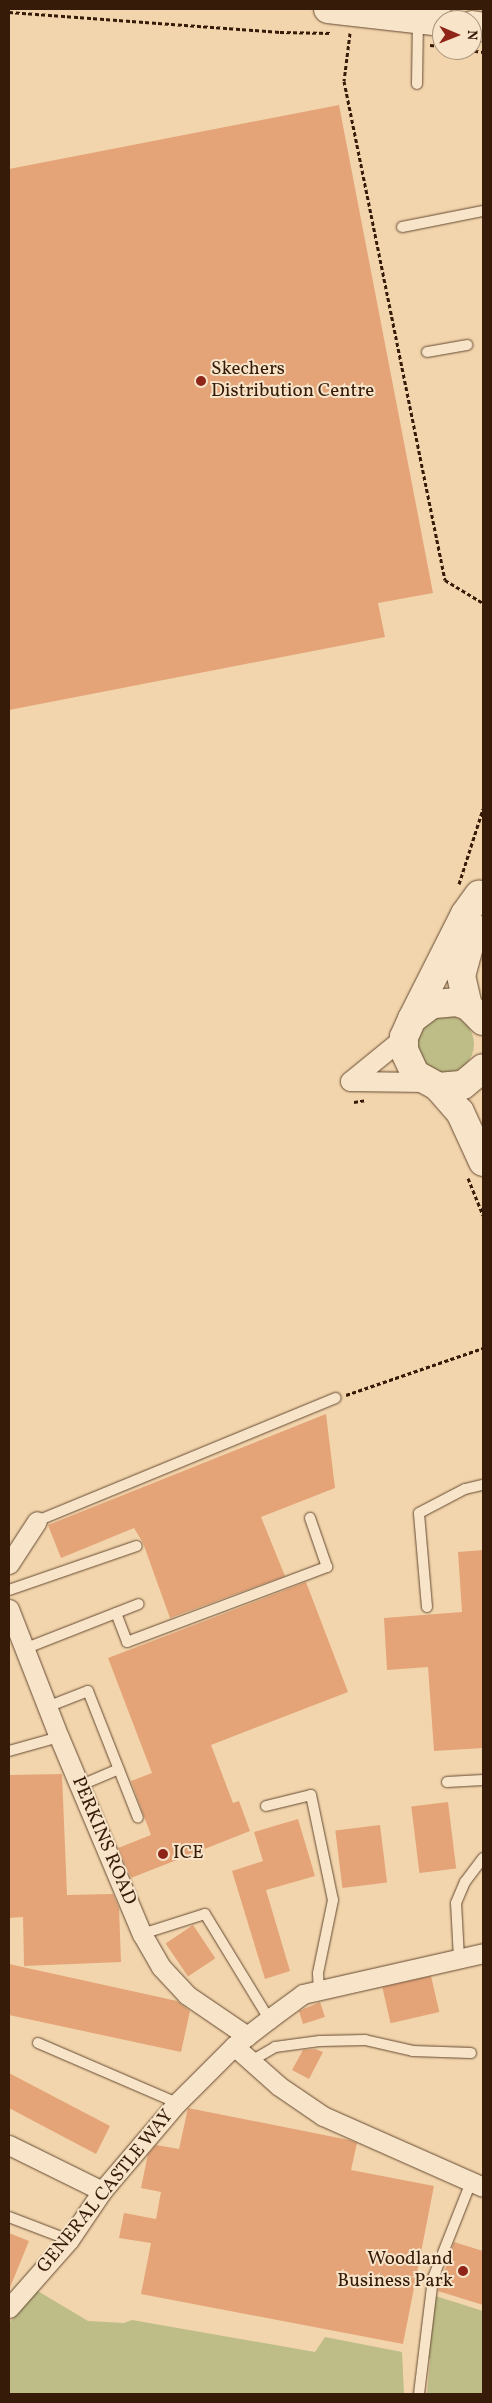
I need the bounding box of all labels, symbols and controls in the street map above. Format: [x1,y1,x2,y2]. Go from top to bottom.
north arrow [432,10,482,60]
text: N [462,30,481,40]
place label: Skechers Distribution Centre [211,359,374,403]
marker: Skechers Distribution Centre [195,375,207,387]
street label: PERKINS ROAD [66,1773,140,1909]
place label: ICE [173,1843,204,1865]
marker: ICE [157,1848,169,1860]
street label: GENERAL CASTLE WAY [33,2105,179,2279]
place label: Woodland Business Park [337,2249,453,2293]
marker: Woodland Business Park [457,2265,469,2277]

